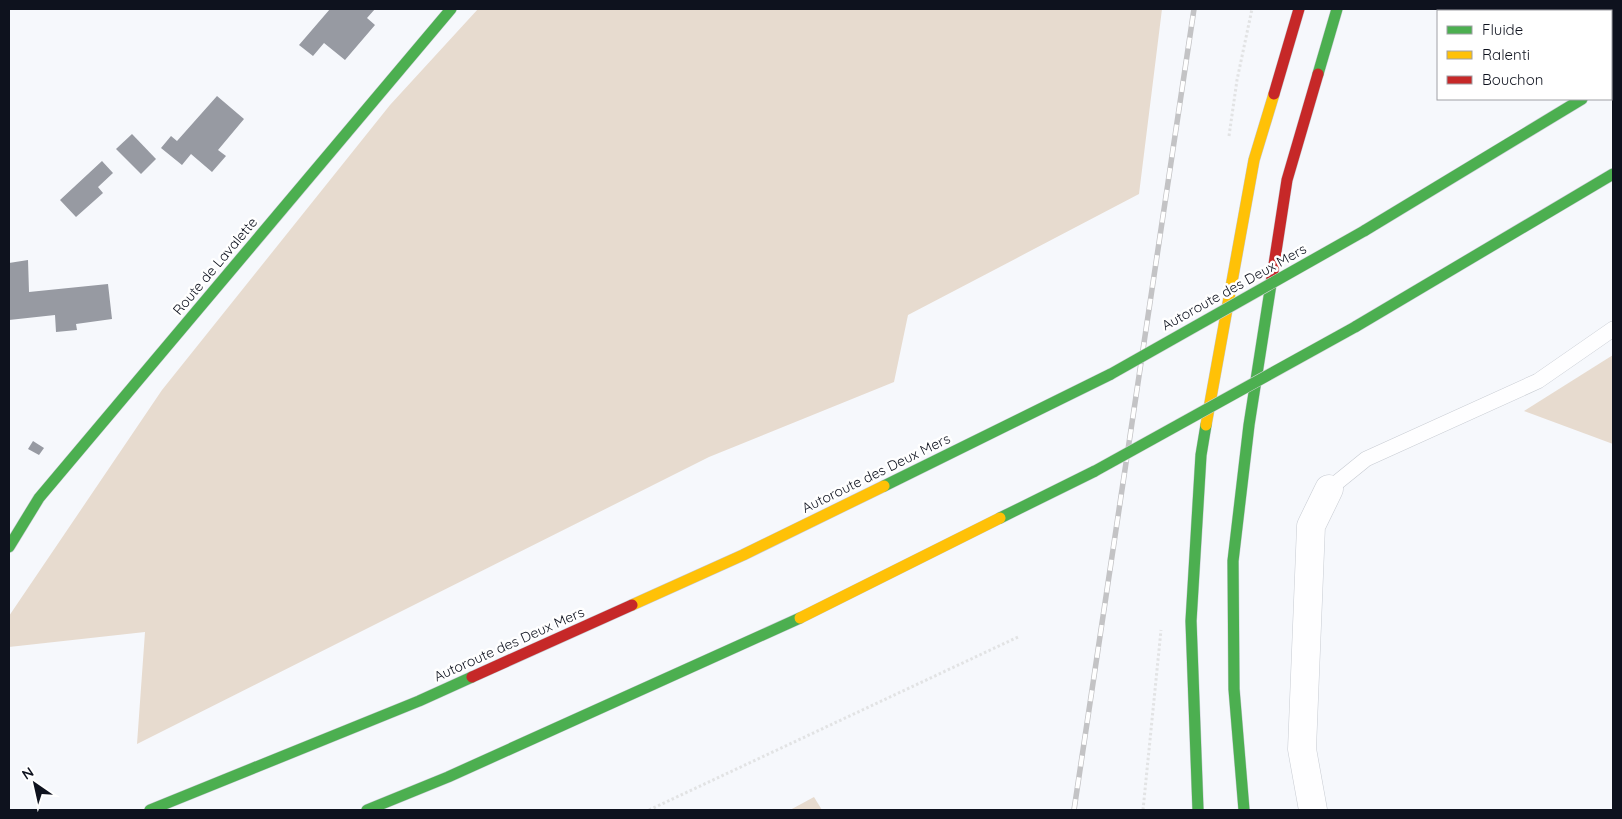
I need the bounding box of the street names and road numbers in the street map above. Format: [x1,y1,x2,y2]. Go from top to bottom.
street label: Route de Lavalette [169,213,261,319]
street label: Autoroute des Deux Mers [1158,240,1310,334]
street label: Autoroute des Deux Mers [799,429,953,517]
street label: Autoroute des Deux Mers [431,603,587,685]

